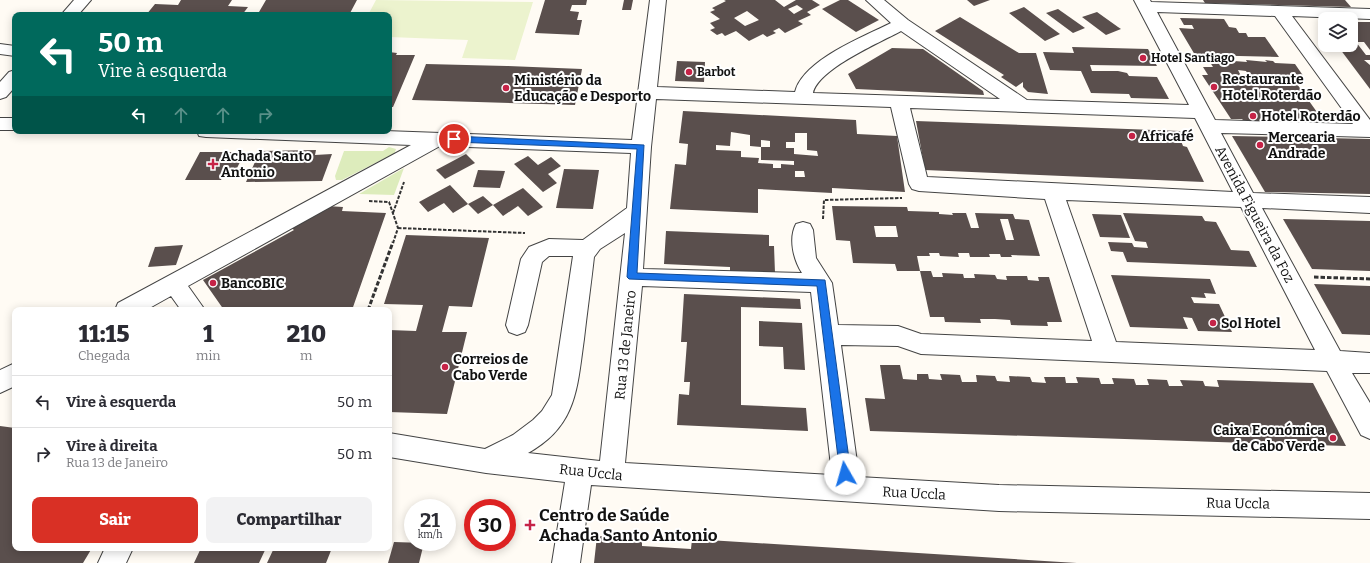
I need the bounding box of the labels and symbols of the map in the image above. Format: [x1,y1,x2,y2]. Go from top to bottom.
place label: Hotel Santiago [1151,51,1235,65]
marker: Hotel Santiago [1138,53,1148,63]
place label: Barbot [697,65,736,79]
marker: Barbot [684,67,694,77]
place label: Restaurante Hotel Roterdão [1222,71,1322,104]
place label: Ministério da Educação e Desporto [514,72,651,105]
marker: Restaurante Hotel Roterdão [1209,82,1219,92]
marker: Ministério da Educação e Desporto [501,83,511,93]
place label: Hotel Roterdão [1261,108,1361,125]
marker: Hotel Roterdão [1248,111,1258,121]
pin [437,122,471,156]
place label: Africafé [1140,128,1194,145]
place label: Mercearia Andrade [1268,129,1336,162]
marker: Africafé [1127,131,1137,141]
marker: Mercearia Andrade [1255,140,1265,150]
street label: Avenida Figueira da Foz [1211,143,1298,286]
place label: Achada Santo Antonio [221,148,312,181]
marker: Achada Santo Antonio [208,159,218,169]
place label: BancoBIC [221,275,285,292]
marker: BancoBIC [208,278,218,288]
street label: Rua 13 de Janeiro [611,289,640,401]
place label: Sol Hotel [1221,315,1281,332]
marker: Sol Hotel [1208,318,1218,328]
place label: Correios de Cabo Verde [453,351,529,384]
marker: Correios de Cabo Verde [440,362,450,372]
place label: Caixa Económica de Cabo Verde [1213,422,1325,455]
marker: Caixa Económica de Cabo Verde [1328,433,1338,443]
position arrow [824,453,866,495]
street label: Rua Uccla [558,461,624,484]
street label: Rua Uccla [882,483,947,504]
street label: Rua Uccla [1206,494,1270,513]
speed limit sign: 30 [464,499,516,551]
place label: Centro de Saúde Achada Santo Antonio [539,505,718,546]
marker: Centro de Saúde Achada Santo Antonio [524,519,536,531]

